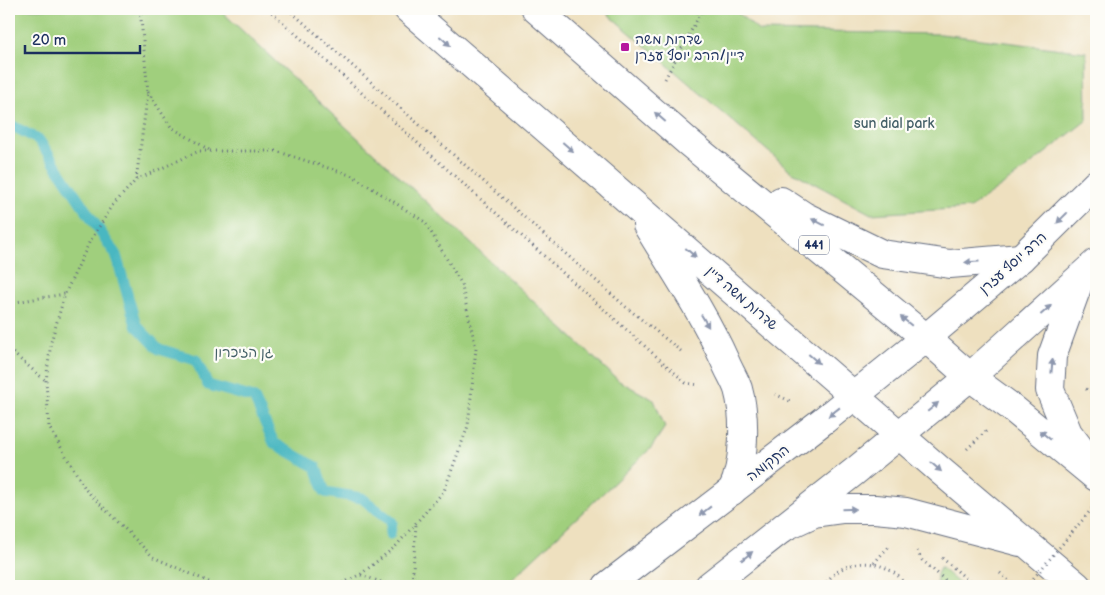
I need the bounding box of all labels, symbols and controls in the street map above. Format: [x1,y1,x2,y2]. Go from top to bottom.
scale bar [25,22,140,54]
text: 20 m [32,31,66,50]
place label: שדרות משה דיין/הרב יוסף עזרן [635,31,745,64]
one-way arrow [438,35,451,46]
marker: שדרות משה דיין/הרב יוסף עזרן [619,41,631,53]
one-way arrow [654,111,666,123]
park label: sun dial park [854,115,934,132]
one-way arrow [561,141,573,153]
one-way arrow [1056,212,1068,224]
one-way arrow [811,218,825,226]
street label: הרב יוסף עזרן [976,228,1050,298]
road number: 441 [799,236,829,254]
one-way arrow [684,247,696,259]
one-way arrow [964,258,980,266]
street label: שדרות משה דיין [703,262,782,334]
one-way arrow [1039,304,1051,316]
one-way arrow [701,315,710,328]
one-way arrow [900,316,913,327]
park label: גן הזיכרון [215,344,274,361]
one-way arrow [807,354,820,365]
one-way arrow [1048,358,1056,374]
one-way arrow [926,402,939,413]
one-way arrow [827,407,840,417]
one-way arrow [1039,429,1052,440]
street label: התקומה [743,441,793,485]
one-way arrow [930,461,942,472]
one-way arrow [841,505,857,513]
one-way arrow [699,506,712,517]
one-way arrow [741,551,754,562]

